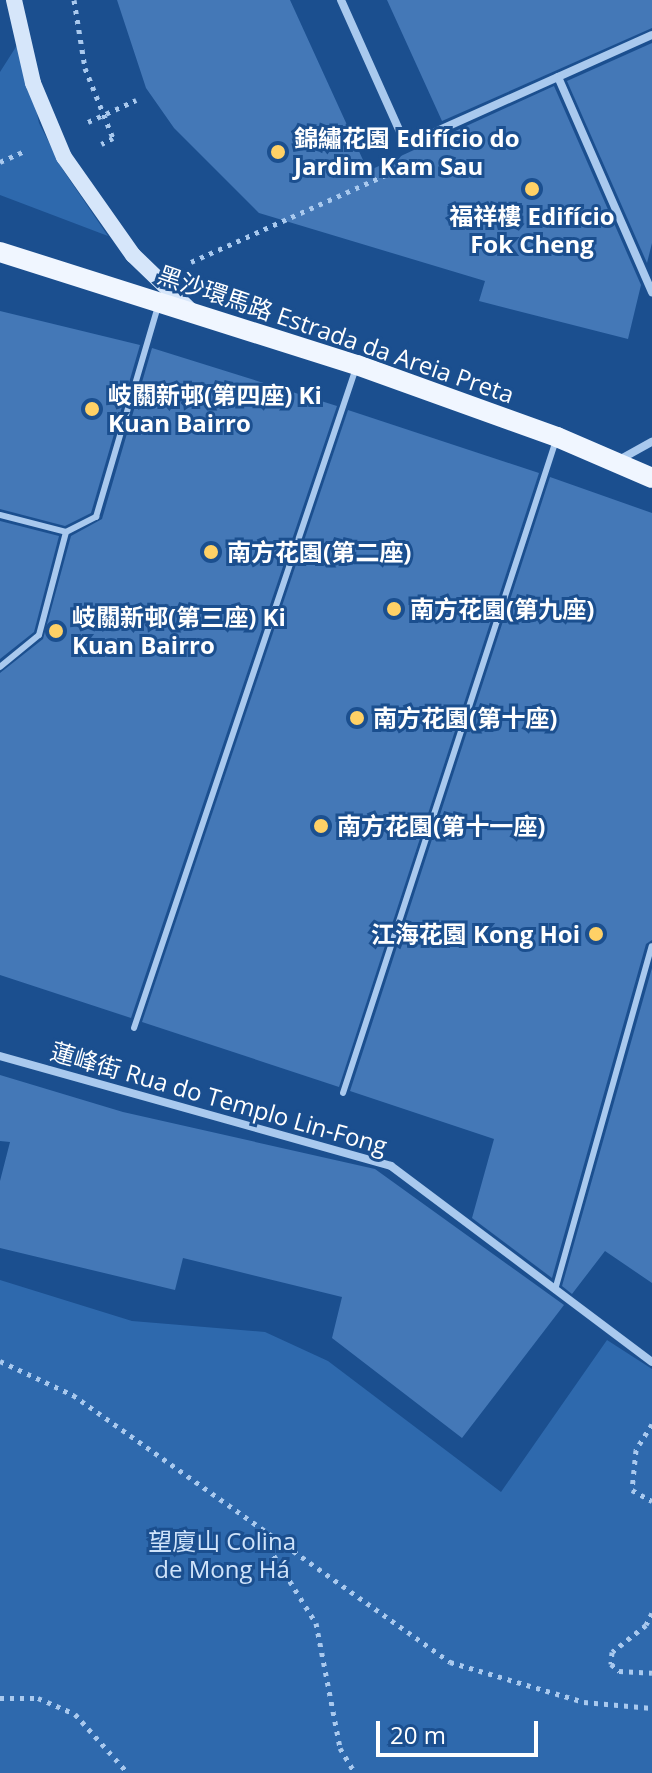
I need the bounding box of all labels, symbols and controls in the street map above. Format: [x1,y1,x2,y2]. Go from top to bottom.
place label: 錦繡花園 Edifício do Jardim Kam Sau [294,124,520,180]
marker: 錦繡花園 Edifício do Jardim Kam Sau [269,143,287,161]
marker: 福祥樓 Edifício Fok Cheng [523,180,541,198]
place label: 福祥樓 Edifício Fok Cheng [449,202,615,258]
street label: 黑沙環馬路 Estrada da Areia Preta [154,259,518,409]
place label: 岐關新邨(第四座) Ki Kuan Bairro [108,381,322,437]
marker: 岐關新邨(第四座) Ki Kuan Bairro [83,400,101,418]
place label: 南方花園(第二座) [227,538,411,566]
marker: 南方花園(第二座) [202,543,220,561]
place label: 南方花園(第九座) [410,595,594,623]
marker: 南方花園(第九座) [385,600,403,618]
place label: 岐關新邨(第三座) Ki Kuan Bairro [72,603,286,659]
marker: 岐關新邨(第三座) Ki Kuan Bairro [47,622,65,640]
place label: 南方花園(第十座) [373,704,557,732]
marker: 南方花園(第十座) [348,709,366,727]
place label: 南方花園(第十一座) [337,812,545,840]
marker: 南方花園(第十一座) [312,817,330,835]
place label: 江海花園 Kong Hoi [371,920,580,948]
marker: 江海花園 Kong Hoi [587,925,605,943]
street label: 蓮峰街 Rua do Templo Lin-Fong [47,1036,391,1160]
park label: 望廈山 Colina de Mong Há [148,1527,296,1583]
scale bar [380,1705,542,1755]
text: 20 m [390,1718,446,1751]

